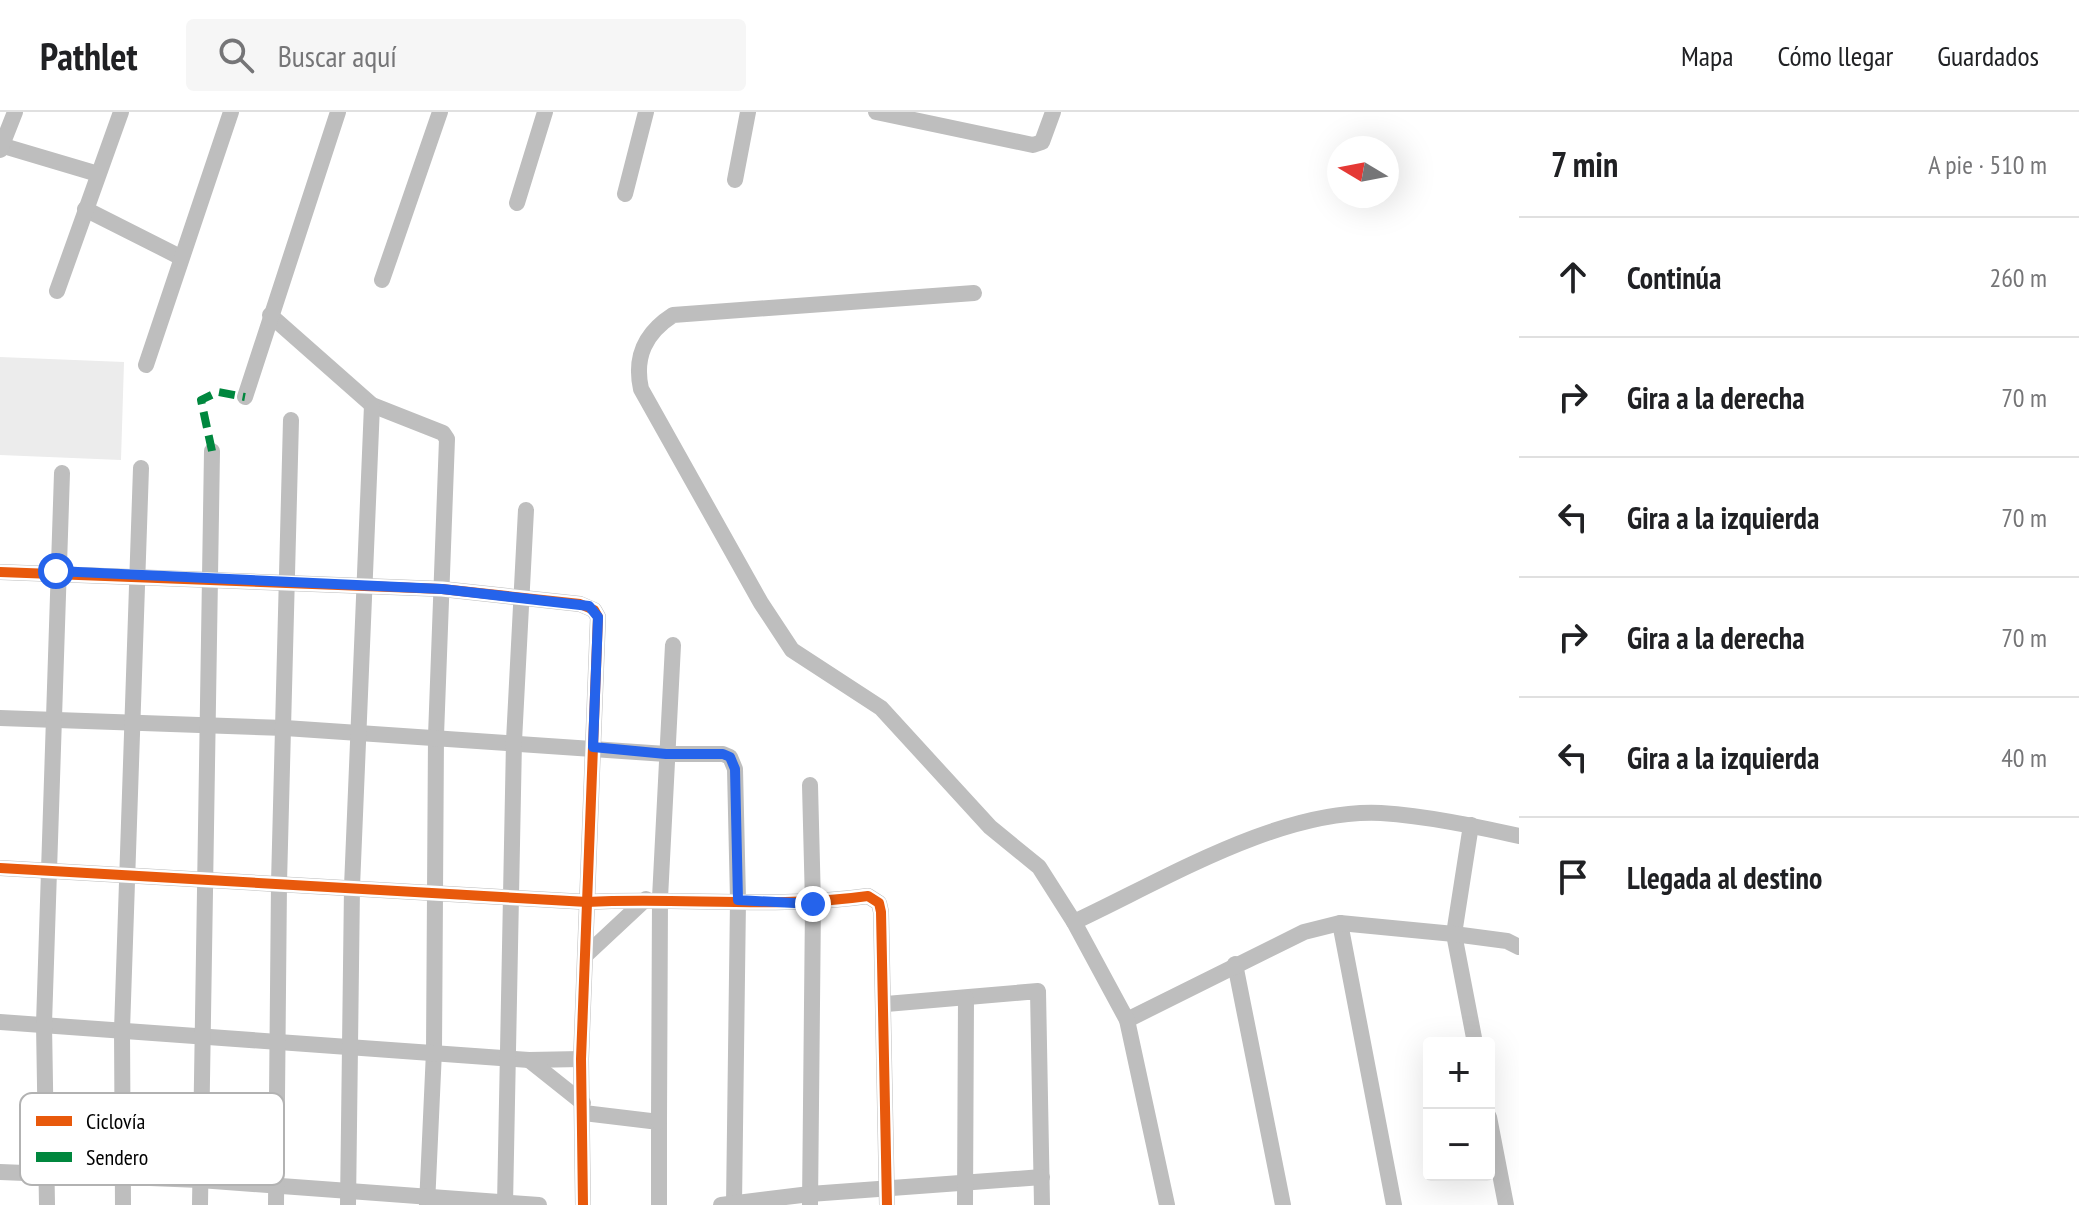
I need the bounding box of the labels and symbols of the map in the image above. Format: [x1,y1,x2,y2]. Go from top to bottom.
north arrow [1327,136,1399,208]
route start [38,553,74,589]
route end [795,886,831,922]
legend [20,1093,284,1185]
text: Ciclovía [86,1107,145,1135]
text: Sendero [86,1143,148,1171]

